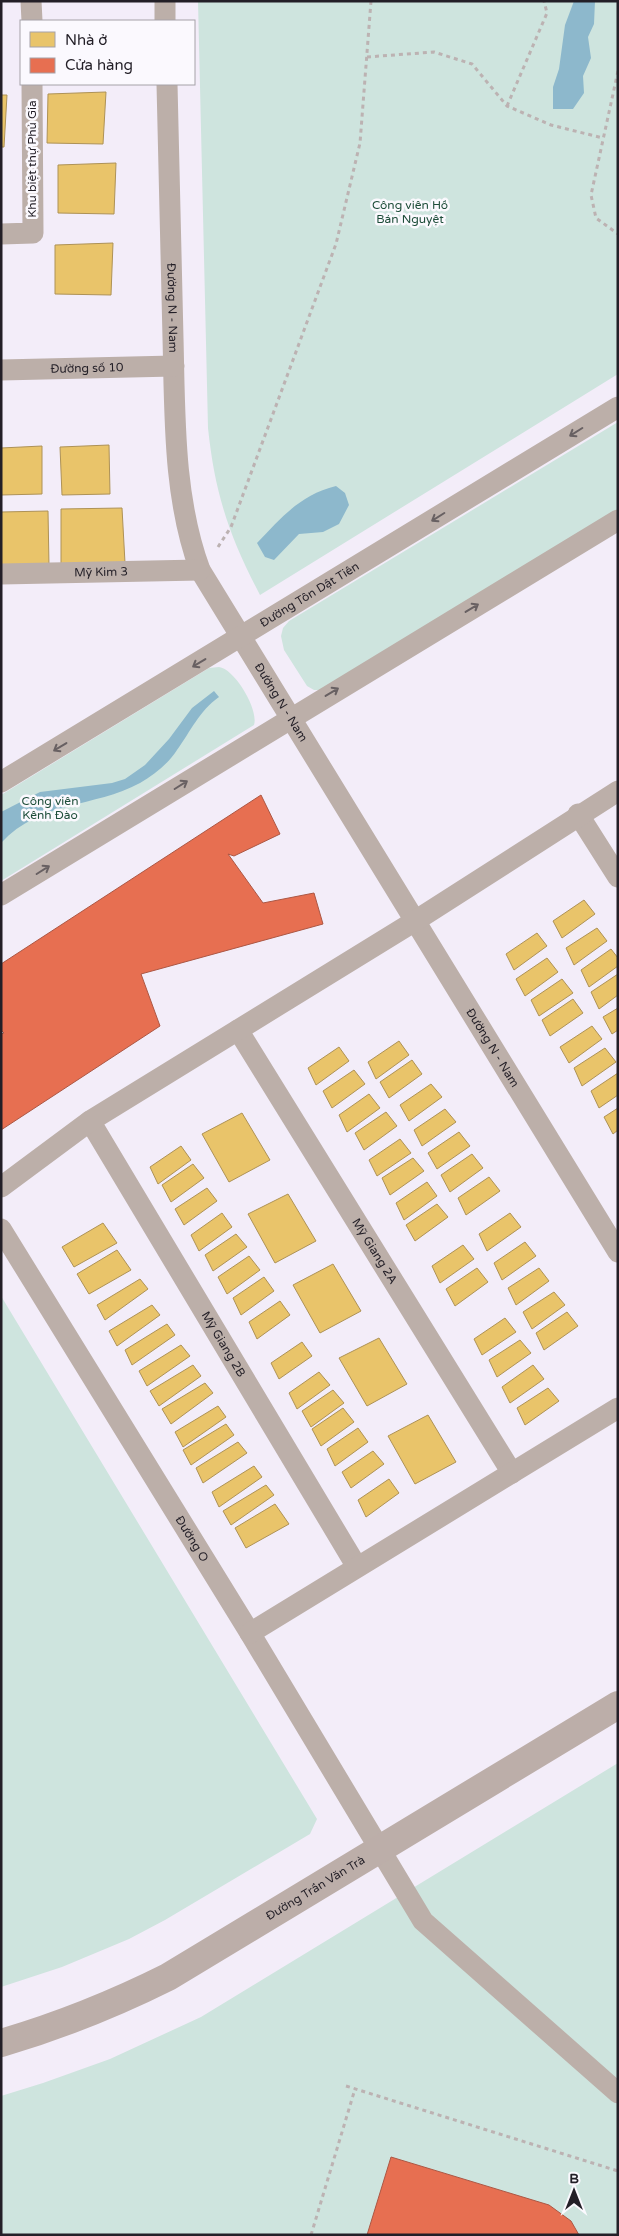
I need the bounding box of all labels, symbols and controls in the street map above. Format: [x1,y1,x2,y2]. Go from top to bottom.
legend [20,20,195,85]
text: Nhà ở [65,31,107,49]
text: Cửa hàng [65,56,133,74]
street label: Khu biệt thự Phú Gia [25,100,39,218]
park label: Công viên Hồ Bán Nguyệt [372,198,448,226]
street label: Đường N - Nam [164,263,180,353]
street label: Đường số 10 [50,360,124,376]
one-way arrow [570,428,584,438]
one-way arrow [431,513,445,523]
street label: Đường Tôn Dật Tiên [257,559,362,630]
street label: Mỹ Kim 3 [74,564,128,580]
one-way arrow [464,603,478,613]
one-way arrow [193,658,207,668]
street label: Đường N - Nam [252,660,311,744]
one-way arrow [325,687,339,697]
one-way arrow [53,742,67,752]
one-way arrow [174,779,188,789]
park label: Công viên Kênh Đào [22,794,78,822]
one-way arrow [35,864,49,874]
street label: Đường N - Nam [463,1006,522,1090]
street label: Mỹ Giang 2A [349,1216,400,1286]
street label: Mỹ Giang 2B [199,1309,249,1379]
street label: Đường O [173,1513,212,1565]
street label: Đường Trần Văn Trà [263,1853,367,1923]
north arrow [549,2166,599,2216]
text: B [569,2170,579,2187]

